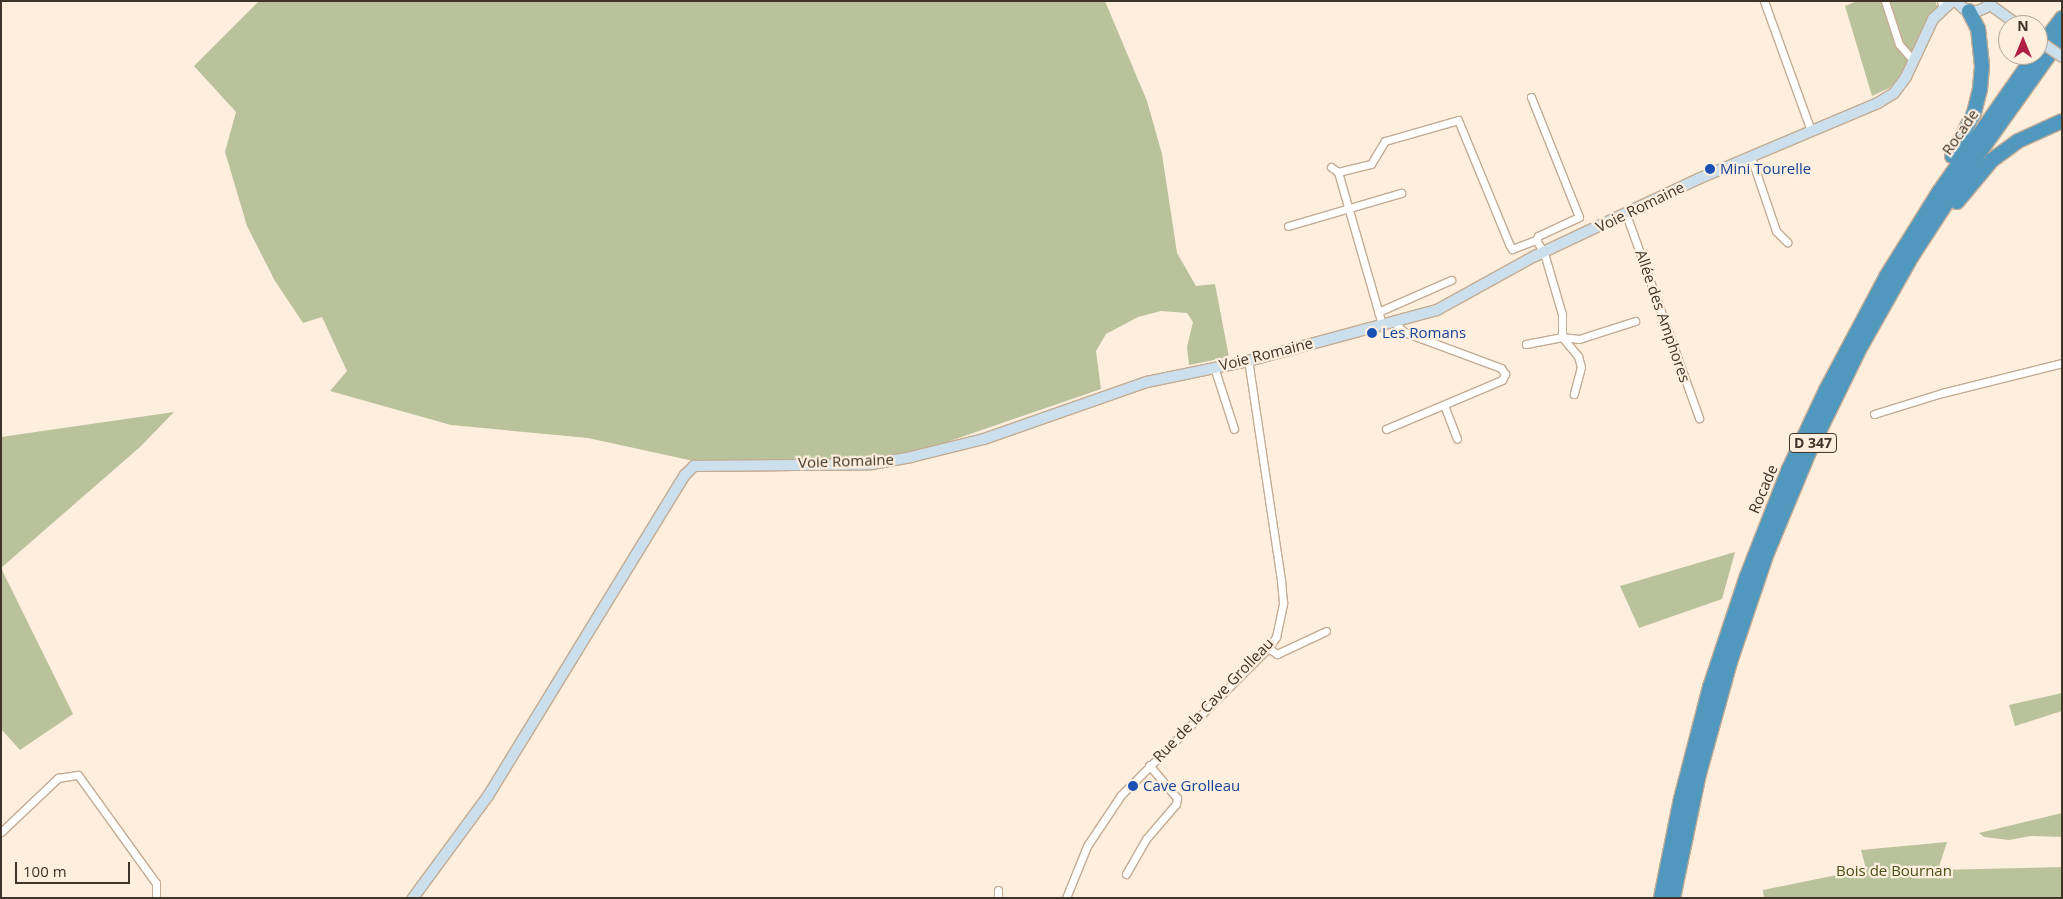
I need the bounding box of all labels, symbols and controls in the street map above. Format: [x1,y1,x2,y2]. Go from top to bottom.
north arrow [1998,15,2048,65]
text: N [2017,16,2029,35]
street label: Rocade [1938,106,1982,158]
place label: Mini Tourelle [1720,160,1811,178]
marker: Mini Tourelle [1704,163,1716,175]
street label: Voie Romaine [1593,178,1687,236]
street label: Allée des Amphores [1632,247,1694,385]
place label: Les Romans [1382,324,1466,342]
marker: Les Romans [1366,327,1378,339]
street label: Voie Romaine [1217,334,1315,374]
road number: D 347 [1788,432,1838,454]
street label: Voie Romaine [798,450,894,472]
street label: Rocade [1745,462,1781,516]
street label: Rue de la Cave Grolleau [1149,634,1277,766]
place label: Cave Grolleau [1143,777,1240,795]
marker: Cave Grolleau [1127,780,1139,792]
scale bar [18,852,132,884]
text: 100 m [23,861,67,881]
park label: Bois de Bournan [1836,862,1952,880]

